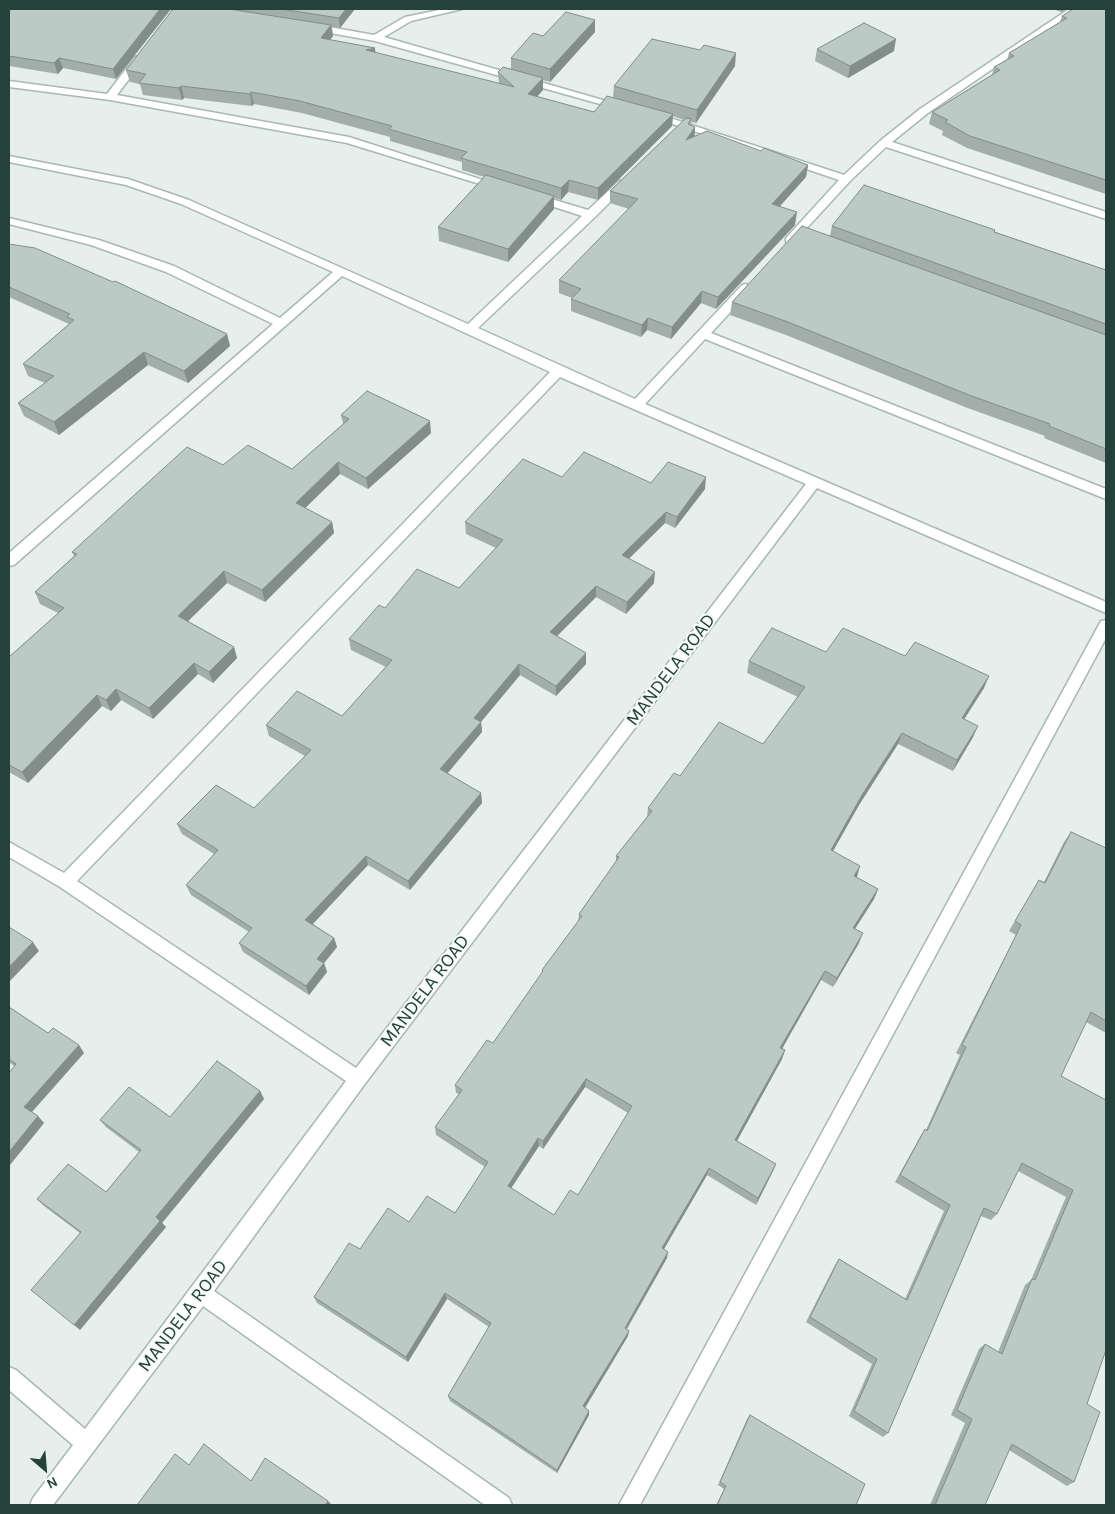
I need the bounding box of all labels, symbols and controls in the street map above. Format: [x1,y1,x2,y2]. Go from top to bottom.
street label: MANDELA ROAD [621,609,721,731]
street label: MANDELA ROAD [375,930,475,1052]
street label: MANDELA ROAD [133,1255,233,1377]
north arrow [20,1444,70,1494]
text: N [44,1473,60,1493]

